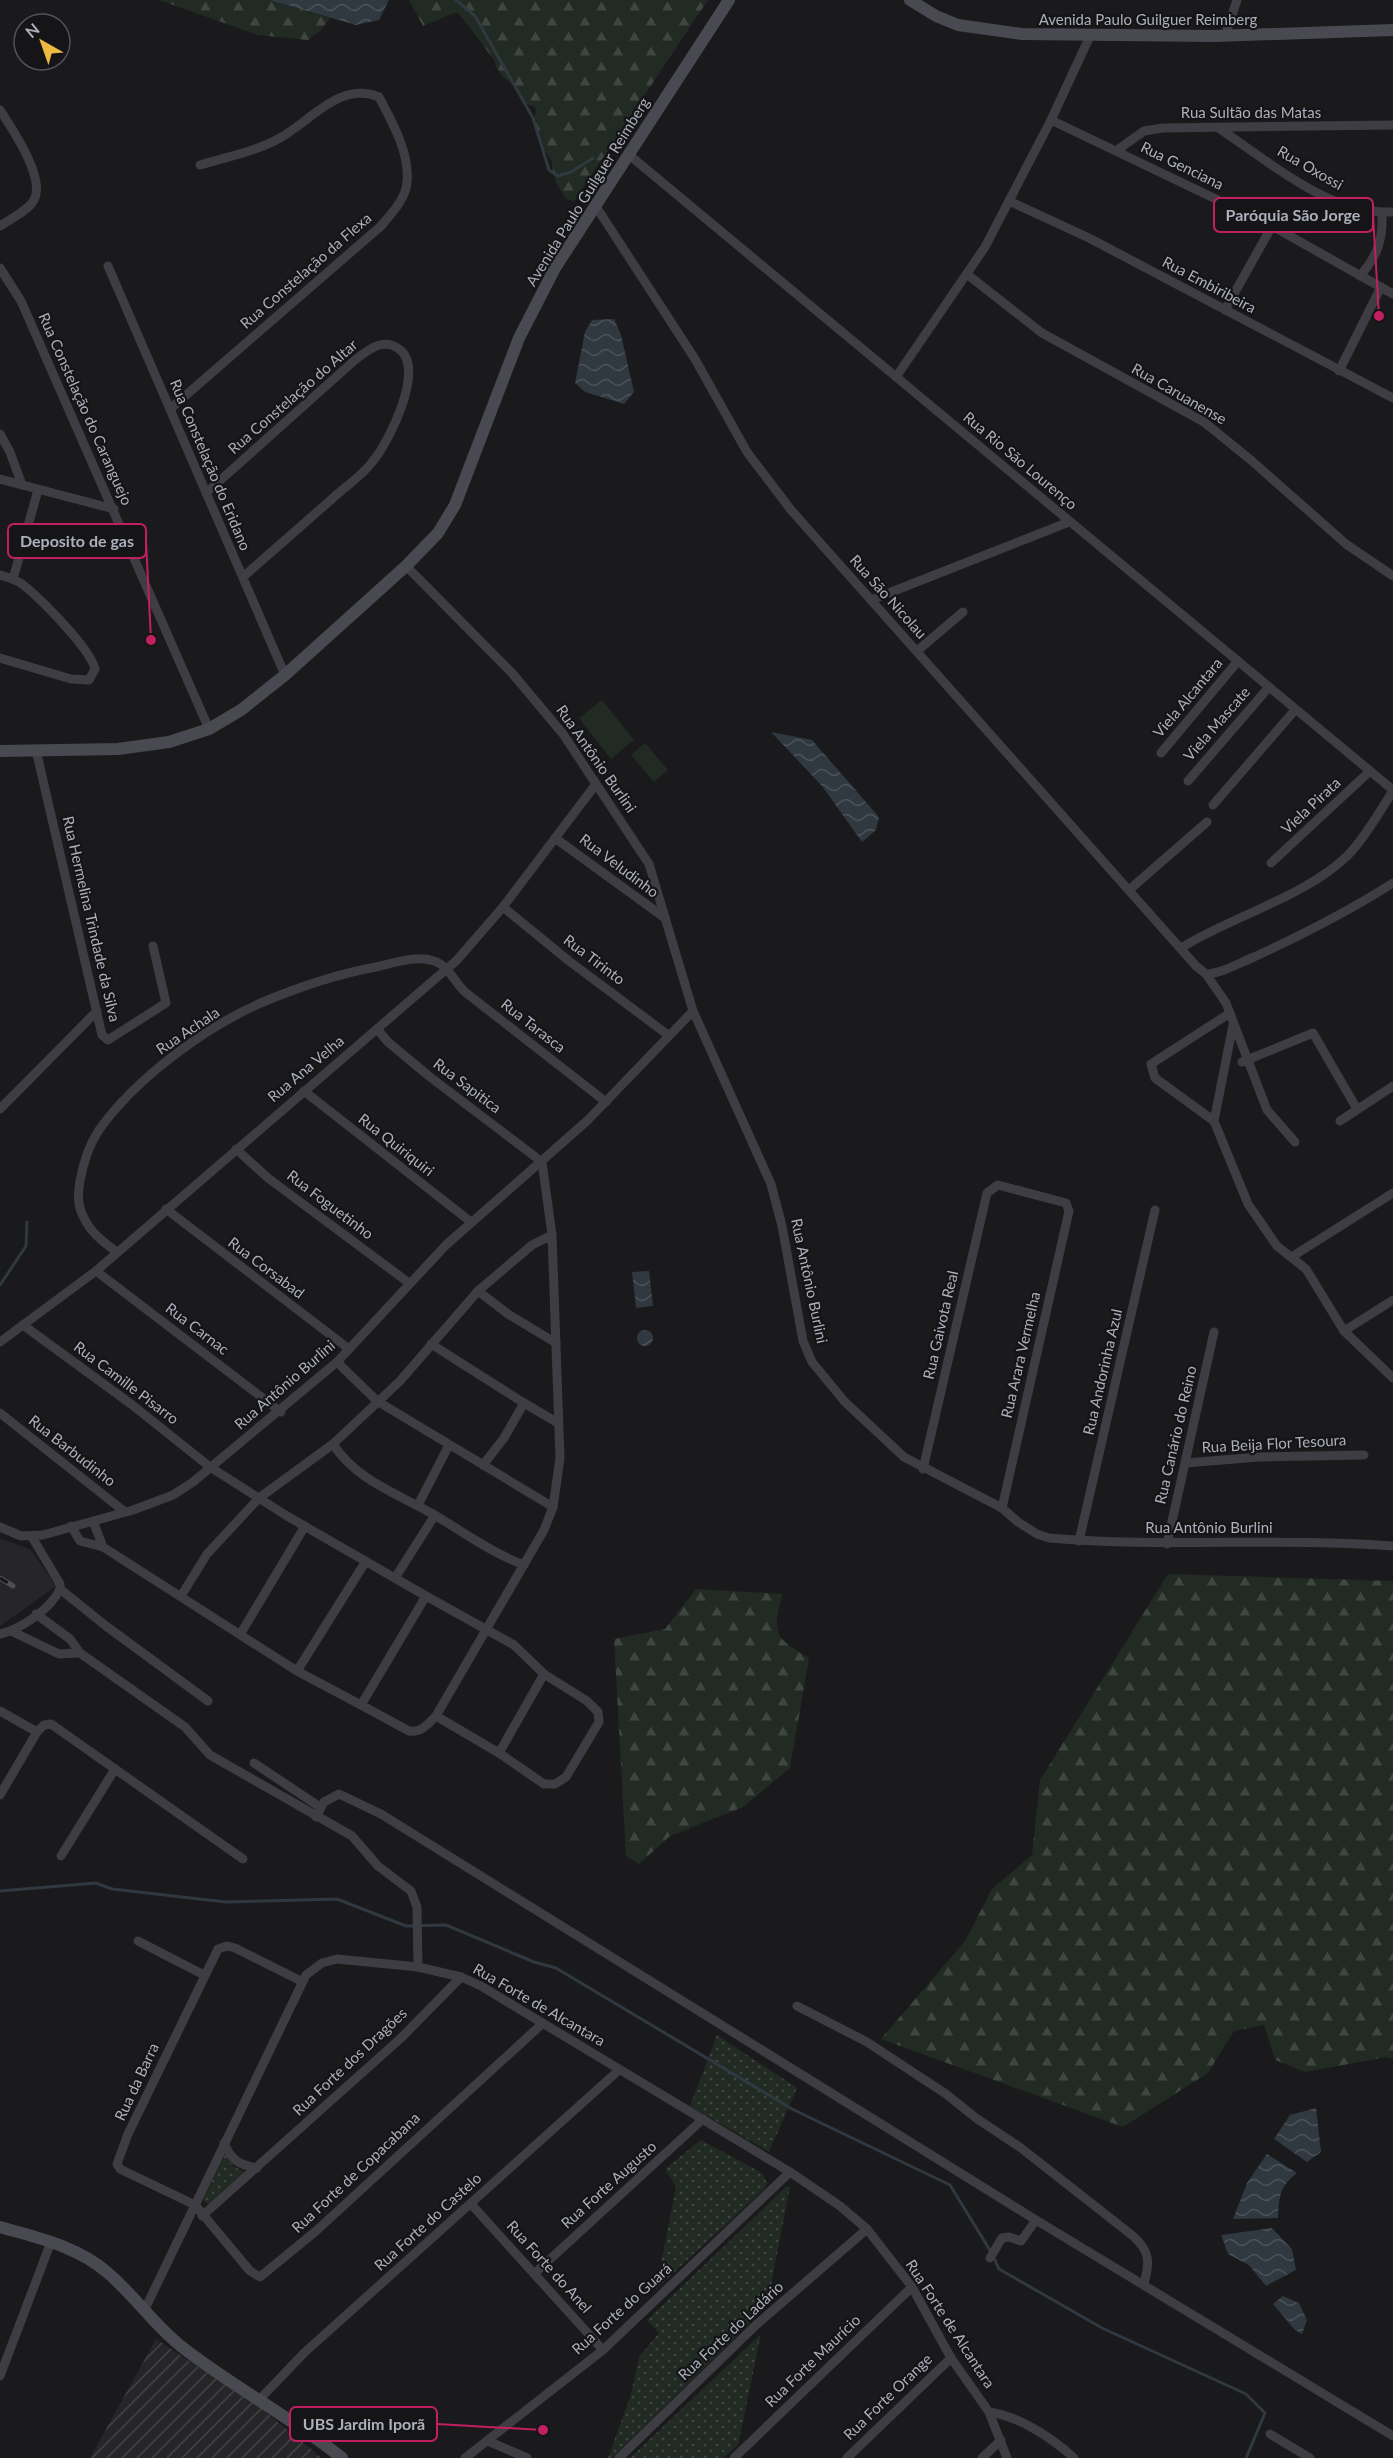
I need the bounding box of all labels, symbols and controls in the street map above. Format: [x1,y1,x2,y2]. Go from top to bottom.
street label: Avenida Paulo Guilguer Reimberg [1039,10,1258,28]
north arrow [12,12,72,72]
text: N [21,19,43,41]
street label: Avenida Paulo Guilguer Reimberg [522,94,653,289]
street label: Rua Sultão das Matas [1181,103,1321,121]
street label: Rua Genciana [1138,137,1227,193]
street label: Rua Oxossi [1274,141,1347,193]
callout: Paróquia São Jorge [1214,198,1373,232]
text: Paróquia São Jorge [1226,205,1361,224]
street label: Rua Constelação da Flexa [236,208,374,332]
street label: Rua Embiribeira [1160,252,1259,316]
street label: Rua Constelação do Caranguejo [35,310,137,508]
street label: Rua Constelação do Altar [224,335,361,457]
street label: Rua Caruanense [1129,359,1230,428]
street label: Rua Constelação do Eridano [167,376,255,553]
street label: Rua Rio São Lourenço [960,407,1081,513]
callout: Deposito de gas [8,524,146,558]
text: Deposito de gas [20,531,134,550]
street label: Rua São Nicolau [846,551,931,642]
street label: Viela Alcantara [1149,654,1226,741]
street label: Viela Mascate [1179,683,1253,764]
street label: Rua Antônio Burlini [553,701,641,816]
street label: Viela Pirata [1277,773,1344,837]
street label: Rua Hermelina Trindade da Silva [60,814,124,1023]
street label: Rua Veludinho [577,830,663,901]
street label: Rua Tirinto [560,930,629,988]
street label: Rua Tarasca [498,994,569,1056]
street label: Rua Achala [152,1003,222,1058]
street label: Rua Ana Velha [264,1031,347,1105]
street label: Rua Sapitica [430,1054,505,1116]
street label: Rua Quiriquiri [355,1109,438,1179]
street label: Rua Foguetinho [284,1166,377,1243]
street label: Rua Antônio Burlini [788,1217,832,1345]
street label: Rua Corsabad [225,1233,308,1302]
street label: Rua Gaivota Real [919,1269,961,1381]
street label: Rua Arara Vermelha [997,1290,1043,1420]
street label: Rua Carnac [162,1299,233,1358]
street label: Rua Andorinha Azul [1079,1307,1125,1437]
street label: Rua Antônio Burlini [230,1336,338,1433]
street label: Rua Camille Pisarro [71,1337,183,1427]
street label: Rua Canário do Reino [1150,1364,1200,1506]
street label: Rua Barbudinho [26,1411,120,1490]
street label: Rua Beija Flor Tesoura [1201,1430,1347,1456]
street label: Rua Antônio Burlini [1145,1518,1273,1536]
street label: Rua Forte de Alcantara [470,1959,609,2049]
street label: Rua Forte dos Dragões [288,2004,410,2119]
street label: Rua da Barra [110,2040,162,2123]
street label: Rua Forte de Copacabana [288,2108,423,2236]
street label: Rua Forte Augusto [557,2137,660,2232]
street label: Rua Forte do Castelo [370,2169,485,2274]
street label: Rua Forte do Anel [504,2217,596,2316]
street label: Rua Forte de Alcantara [903,2256,999,2391]
street label: Rua Forte do Guará [568,2259,675,2358]
street label: Rua Forte do Ladário [674,2277,787,2384]
street label: Rua Forte Maurício [761,2310,864,2410]
street label: Rua Forte Orange [839,2349,935,2443]
callout: UBS Jardim Iporã [290,2407,437,2441]
text: UBS Jardim Iporã [303,2414,425,2433]

